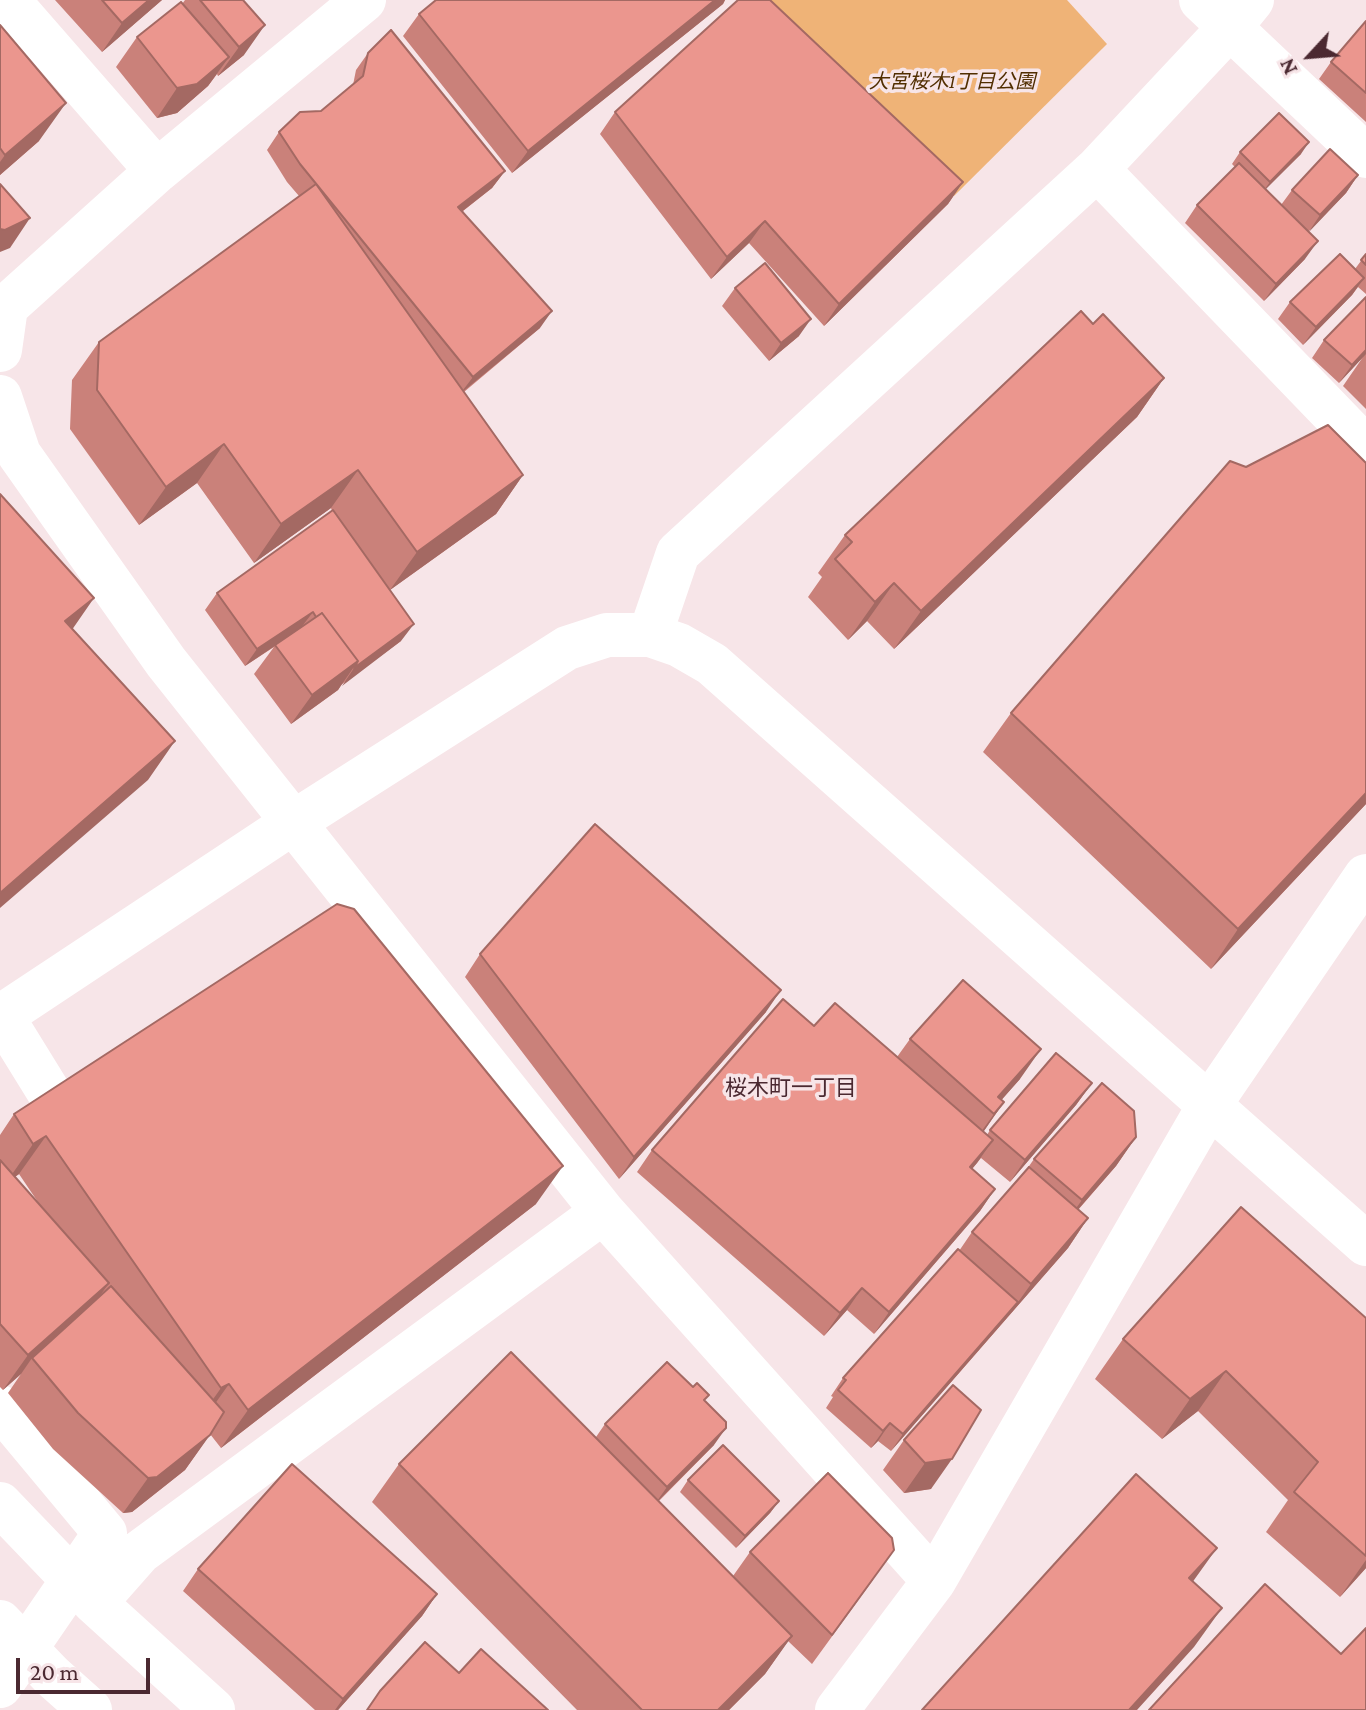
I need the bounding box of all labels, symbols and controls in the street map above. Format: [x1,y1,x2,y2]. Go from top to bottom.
north arrow [1270,16,1350,96]
text: N [1273,55,1303,79]
park label: 大宮桜木1丁目公園 [869,70,1035,94]
district label: 桜木町一丁目 [725,1075,857,1101]
scale bar [20,1642,154,1692]
text: 20 m [30,1658,79,1685]

